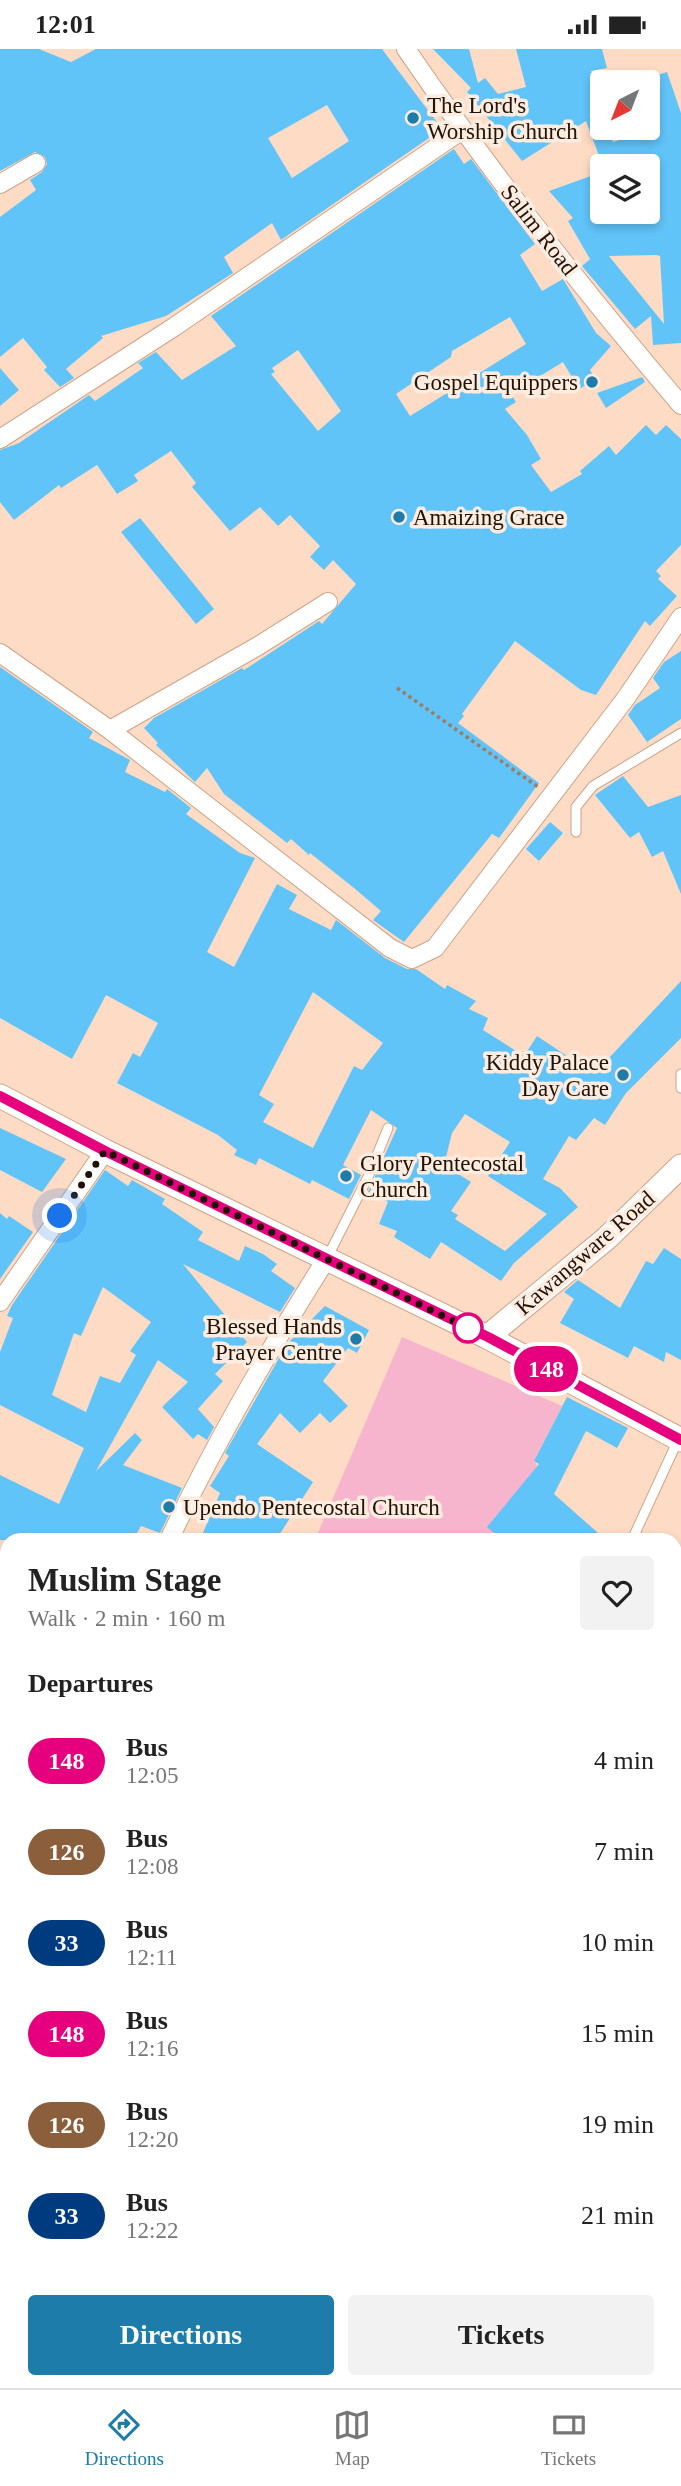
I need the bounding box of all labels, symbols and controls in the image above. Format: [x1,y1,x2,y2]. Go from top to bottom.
text: 12:01 [35,10,96,39]
north arrow [590,70,660,140]
map controls [590,70,660,224]
place label: The Lord's Worship Church [427,93,578,144]
marker: The Lord's Worship Church [405,110,421,126]
button: layers [590,154,660,224]
street label: Salim Road [496,180,582,281]
place label: Gospel Equippers [414,370,578,395]
marker: Gospel Equippers [584,374,600,390]
place label: Amaizing Grace [413,505,564,530]
marker: Amaizing Grace [391,509,407,525]
place label: Kiddy Palace Day Care [486,1050,609,1101]
marker: Kiddy Palace Day Care [615,1067,631,1083]
place label: Glory Pentecostal Church [360,1151,524,1202]
marker: Glory Pentecostal Church [338,1168,354,1184]
street label: Kawangware Road [511,1186,660,1320]
your location [42,1198,77,1233]
unlabelled marker [453,1313,483,1343]
place label: Blessed Hands Prayer Centre [206,1314,342,1365]
marker: Blessed Hands Prayer Centre [348,1331,364,1347]
line badge: 148 [506,1346,586,1392]
text: 148 [528,1356,564,1382]
place label: Upendo Pentecostal Church [183,1495,440,1520]
marker: Upendo Pentecostal Church [161,1499,177,1515]
button: heart [580,1556,654,1630]
text: Muslim Stage [28,1562,221,1598]
text: Walk · 2 min · 160 m [28,1606,225,1631]
text: Departures [28,1669,153,1698]
text: Bus [126,1733,168,1762]
text: 4 min [594,1746,654,1775]
text: 148 [49,1748,85,1774]
text: 12:05 [126,1763,178,1788]
text: Bus [126,1824,168,1853]
text: 7 min [594,1837,654,1866]
text: 126 [49,1839,85,1865]
text: 12:08 [126,1854,178,1879]
text: Bus [126,1915,168,1944]
text: 10 min [581,1928,654,1957]
text: 33 [55,1930,79,1956]
text: 12:11 [126,1945,178,1970]
text: Bus [126,2006,168,2035]
text: 15 min [581,2019,654,2048]
text: 148 [49,2021,85,2047]
text: 12:16 [126,2036,178,2061]
text: Bus [126,2097,168,2126]
text: 19 min [581,2110,654,2139]
text: 126 [49,2112,85,2138]
text: 12:20 [126,2127,178,2152]
text: Bus [126,2188,168,2217]
text: 21 min [581,2201,654,2230]
text: 33 [55,2203,79,2229]
text: 12:22 [126,2218,178,2243]
button: Directions [28,2295,334,2375]
button: Tickets [348,2295,654,2375]
tab: Directions [85,2406,164,2470]
tab: Map [333,2406,371,2470]
tab: Tickets [541,2406,596,2470]

